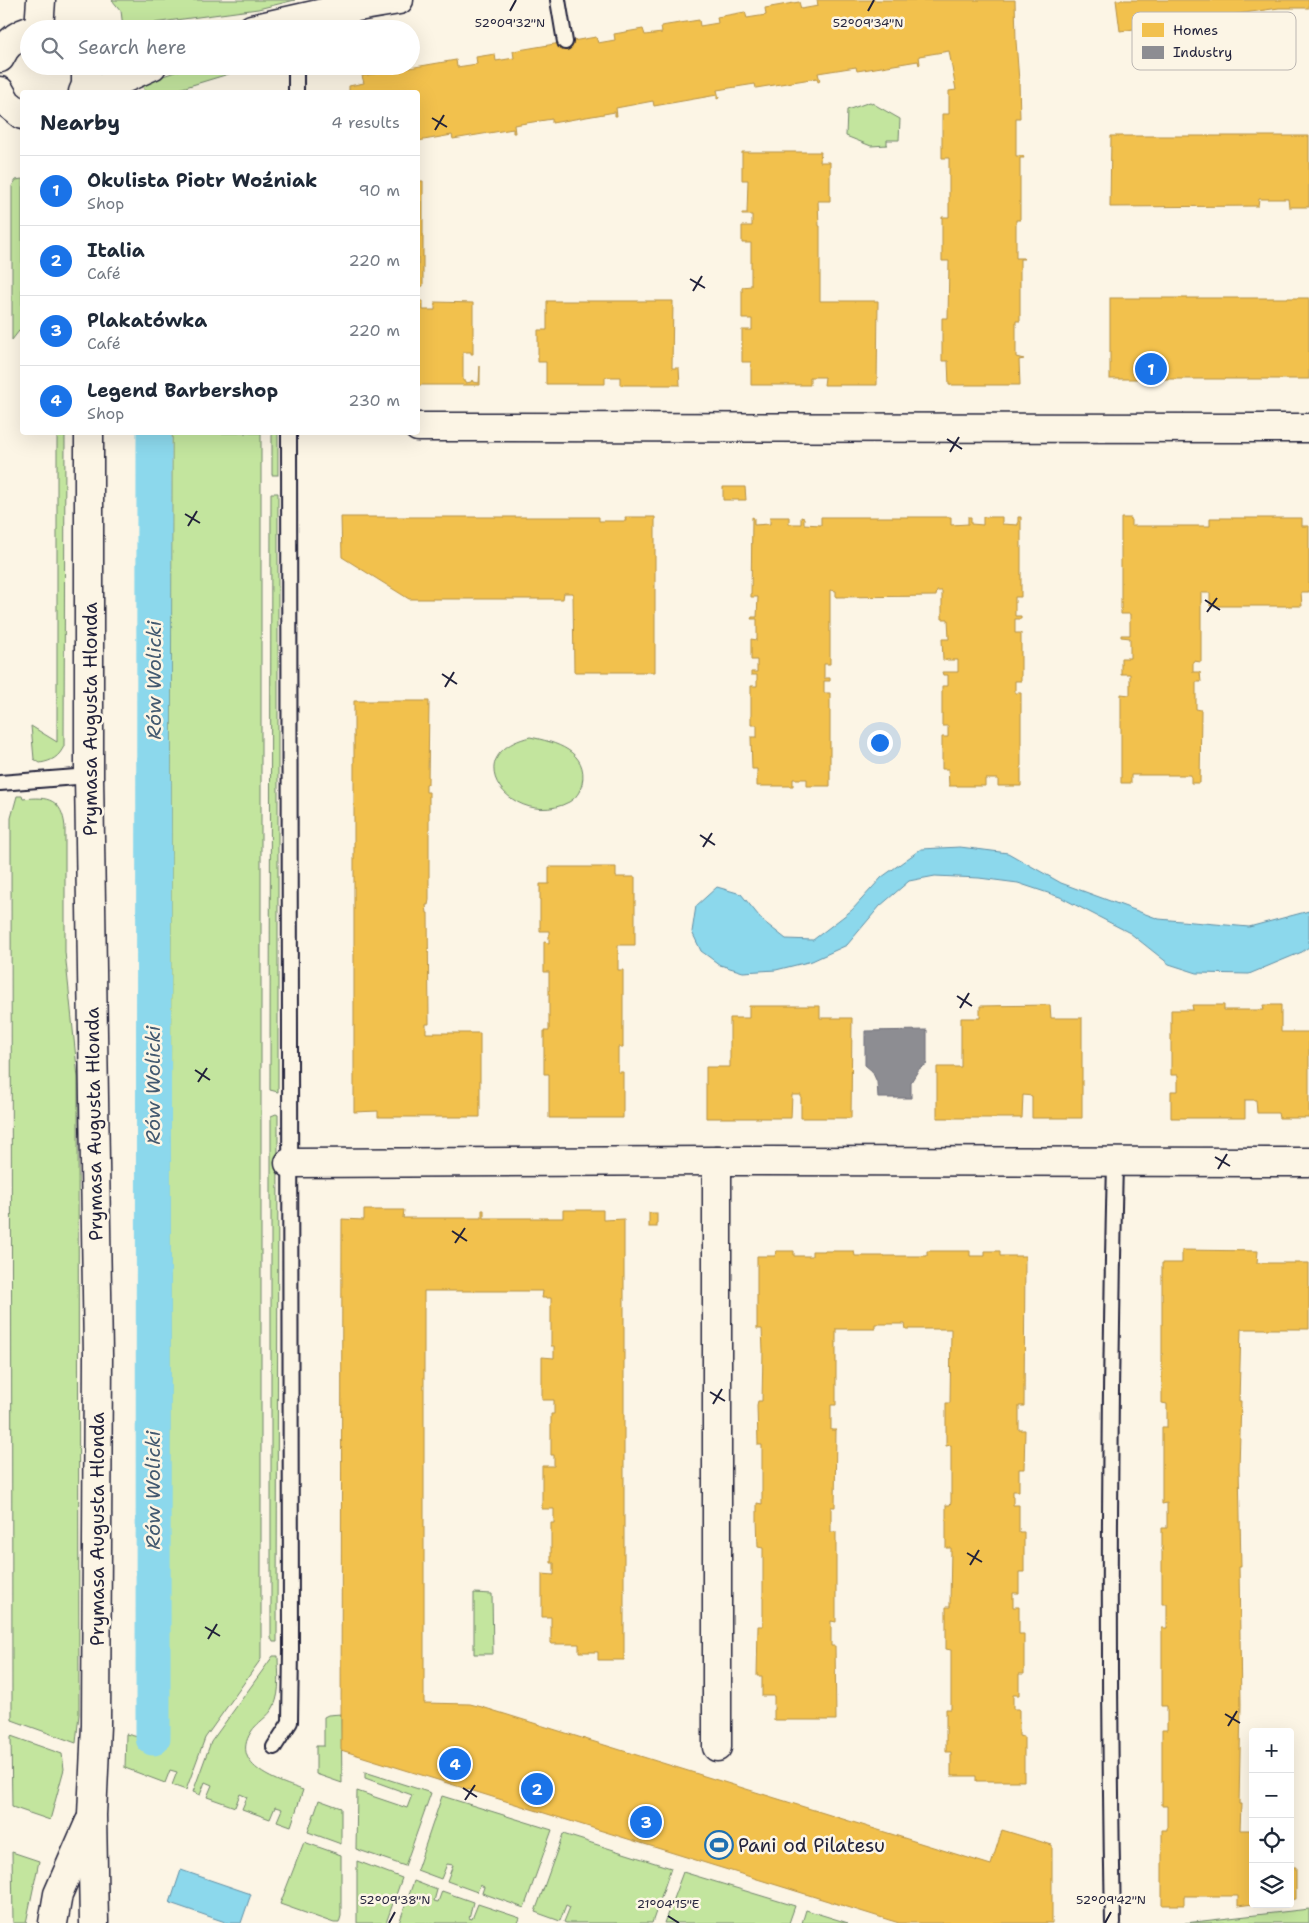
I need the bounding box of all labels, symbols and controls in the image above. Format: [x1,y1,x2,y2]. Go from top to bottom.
legend [1132,12,1296,70]
text: 52°09'32"N [475,15,545,31]
text: 52°09'34"N [833,15,903,31]
search box [20,20,420,75]
text: Homes [1173,21,1218,39]
icon: search [38,34,66,62]
text: Search here [78,35,187,60]
text: Industry [1173,43,1232,61]
text: Nearby [40,109,120,137]
text: 4 results [331,112,400,133]
text: Okulista Piotr Woźniak [87,168,317,193]
text: 1 [52,180,60,201]
text: 90 m [359,180,400,201]
text: Shop [87,193,124,214]
text: Italia [87,238,145,263]
text: 2 [50,250,62,271]
text: 220 m [348,250,400,271]
text: Café [87,263,121,284]
text: Plakatówka [87,308,207,333]
text: 3 [50,320,62,341]
text: 220 m [348,320,400,341]
text: Café [87,333,121,354]
pin: 1 [1135,350,1167,388]
text: Legend Barbershop [87,378,278,403]
text: 4 [50,390,62,411]
text: 230 m [348,390,400,411]
text: Shop [87,403,124,424]
street label: Prymasa Augusta Hlonda [78,602,103,836]
water label: Rów Wolicki [141,620,167,740]
your location [867,730,893,756]
street label: Prymasa Augusta Hlonda [79,1007,109,1241]
water label: Rów Wolicki [140,1025,166,1145]
street label: Prymasa Augusta Hlonda [85,1412,110,1646]
water label: Rów Wolicki [140,1430,166,1550]
map controls [1249,1728,1294,1908]
button: + [1249,1728,1294,1773]
pin: 4 [439,1745,471,1783]
pin: 2 [521,1770,553,1808]
button: − [1249,1773,1294,1818]
pin: 3 [630,1803,662,1841]
button: locate [1249,1818,1294,1863]
sports icon: Pani od Pilatesu [704,1830,734,1860]
place label: Pani od Pilatesu [738,1833,885,1858]
button: layers [1249,1863,1294,1908]
text: 52°09'38"N [360,1892,430,1908]
text: 52°09'42"N [1076,1892,1146,1908]
text: 21°04'15"E [637,1896,699,1912]

